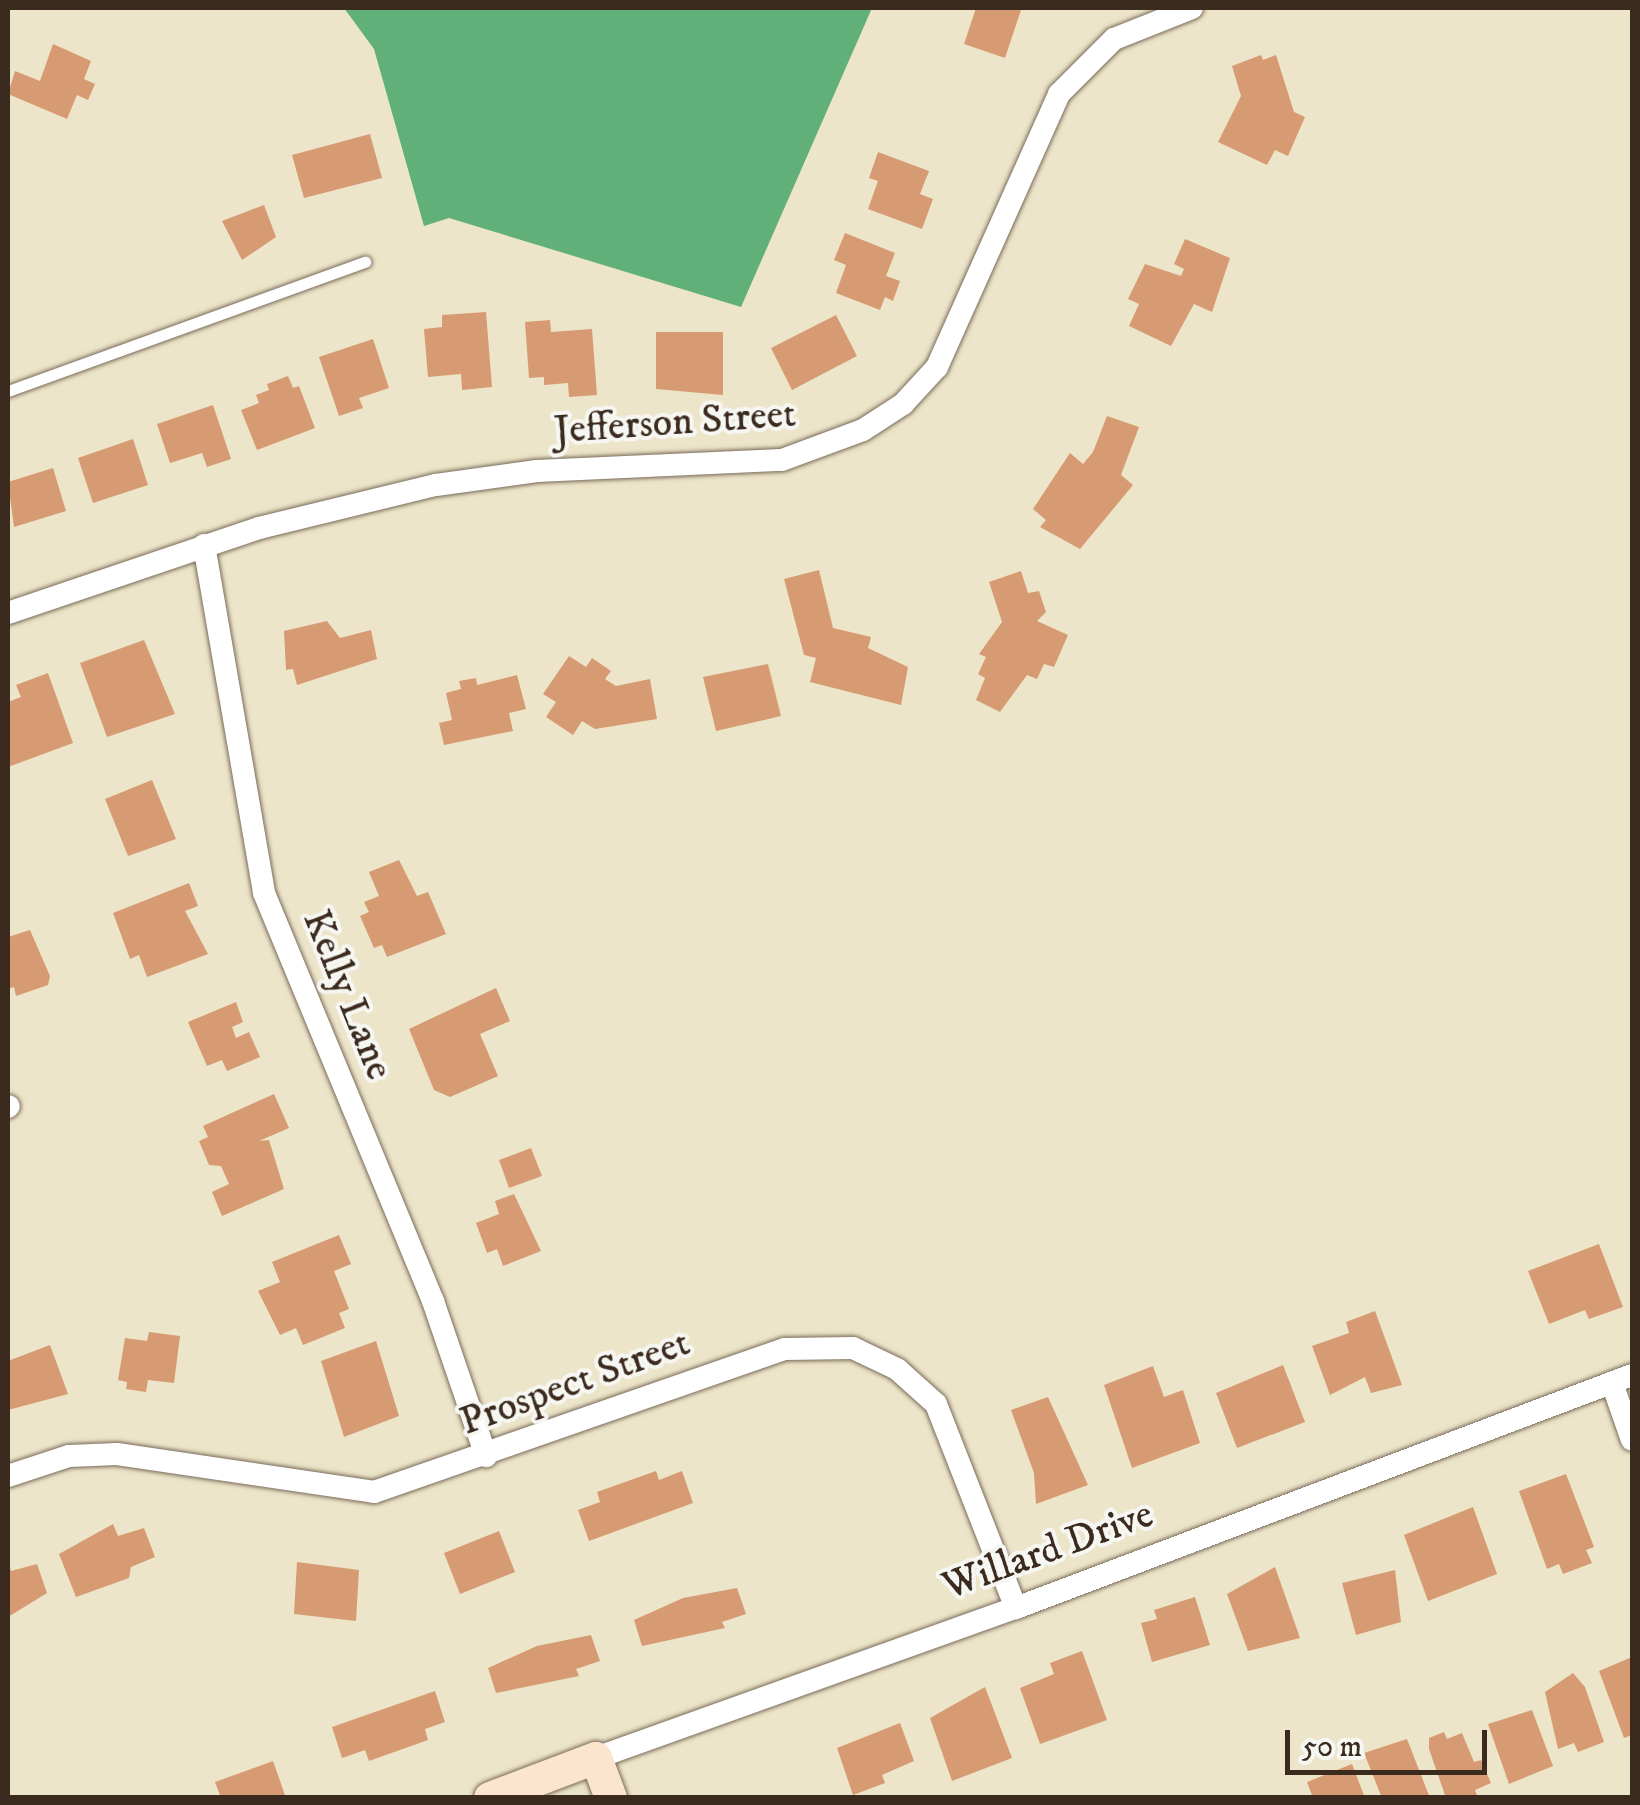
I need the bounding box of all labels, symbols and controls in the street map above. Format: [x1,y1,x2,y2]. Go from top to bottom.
street label: Jefferson Street [552,391,798,455]
street label: Kelly Lane [291,903,403,1087]
street label: Prospect Street [454,1319,696,1447]
street label: Willard Drive [936,1491,1160,1611]
scale bar [1290,1710,1492,1772]
text: 50 m [1302,1729,1362,1766]

